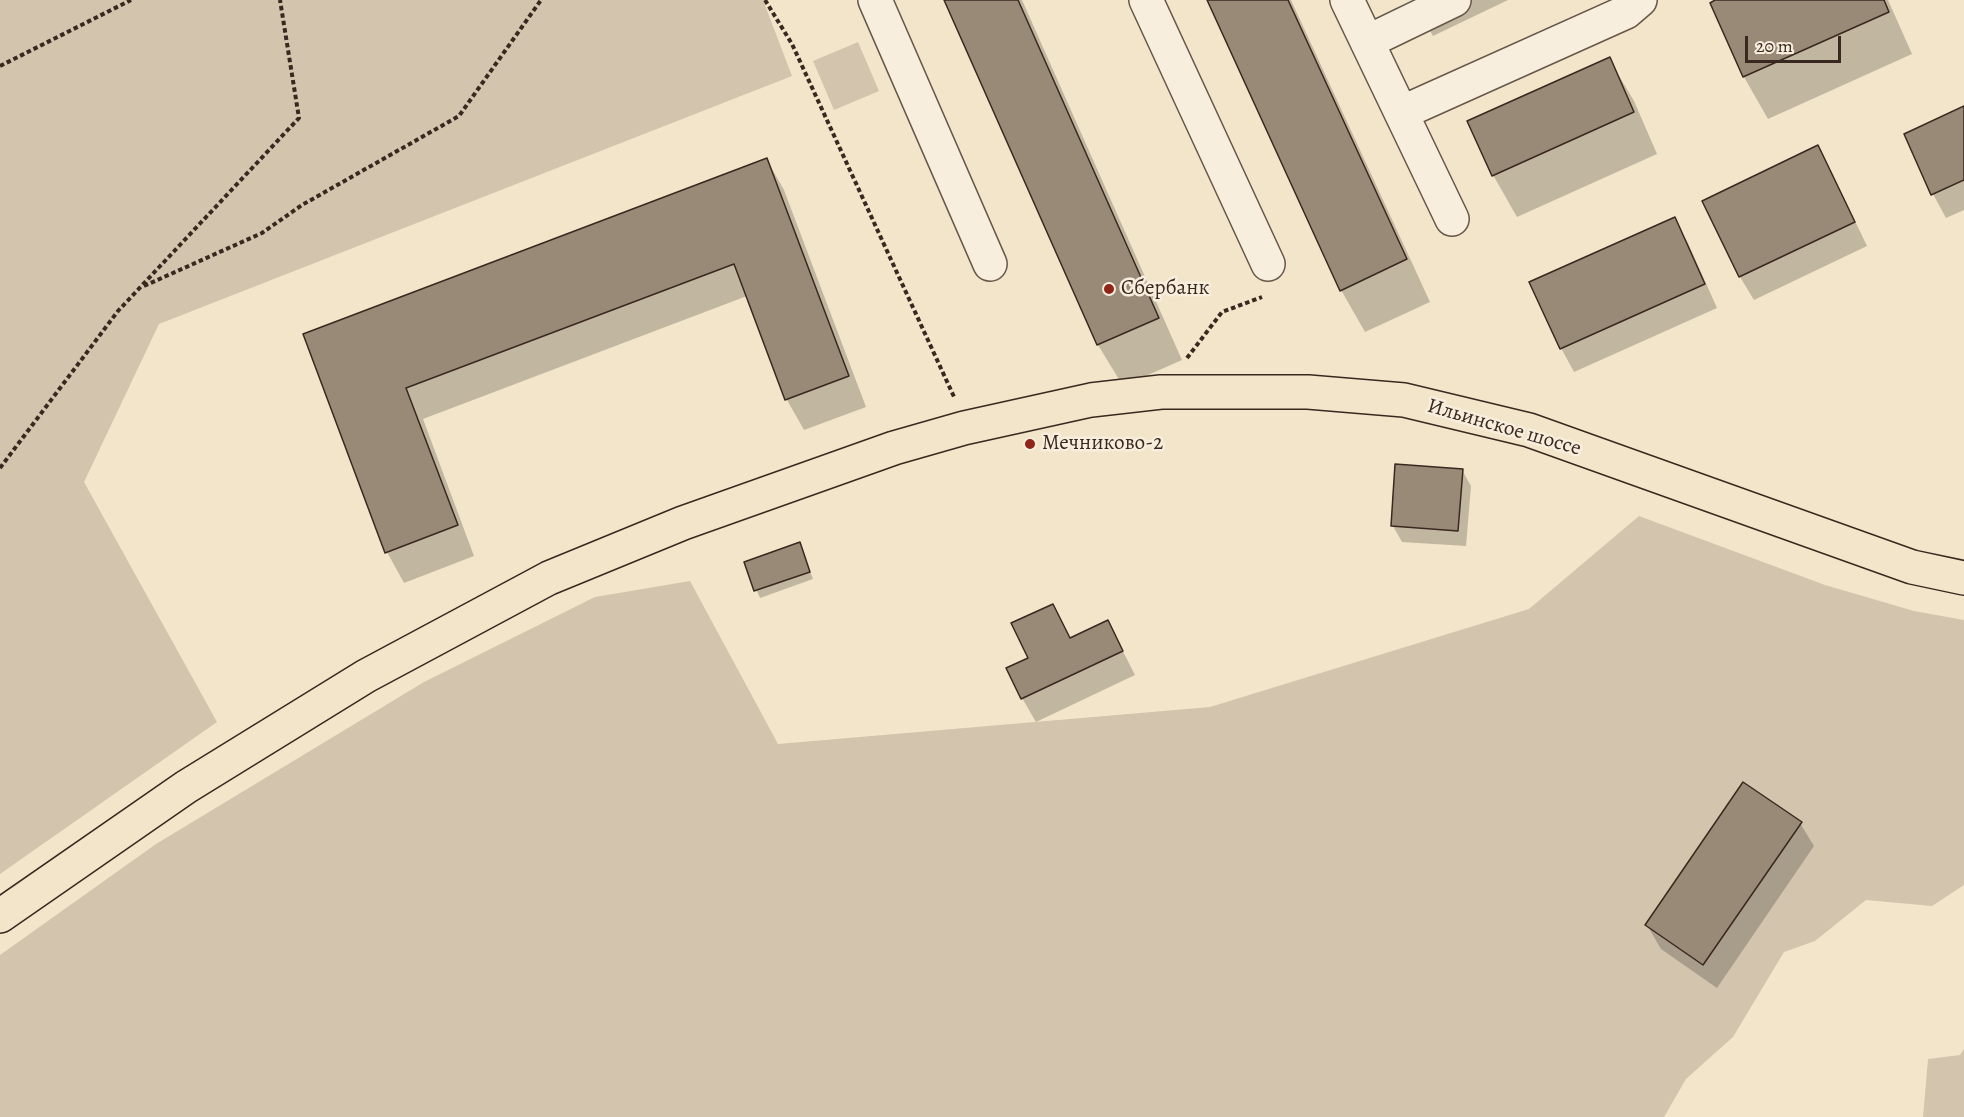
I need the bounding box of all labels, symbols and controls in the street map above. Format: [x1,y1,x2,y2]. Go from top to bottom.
scale bar [1748,24,1844,62]
text: 20 m [1756,34,1793,58]
place label: Сбербанк [1121,276,1209,302]
marker: Сбербанк [1102,282,1116,296]
street label: Ильинское шоссе [1424,394,1584,462]
place label: Мечниково-2 [1042,431,1163,457]
marker: Мечниково-2 [1023,437,1037,451]

